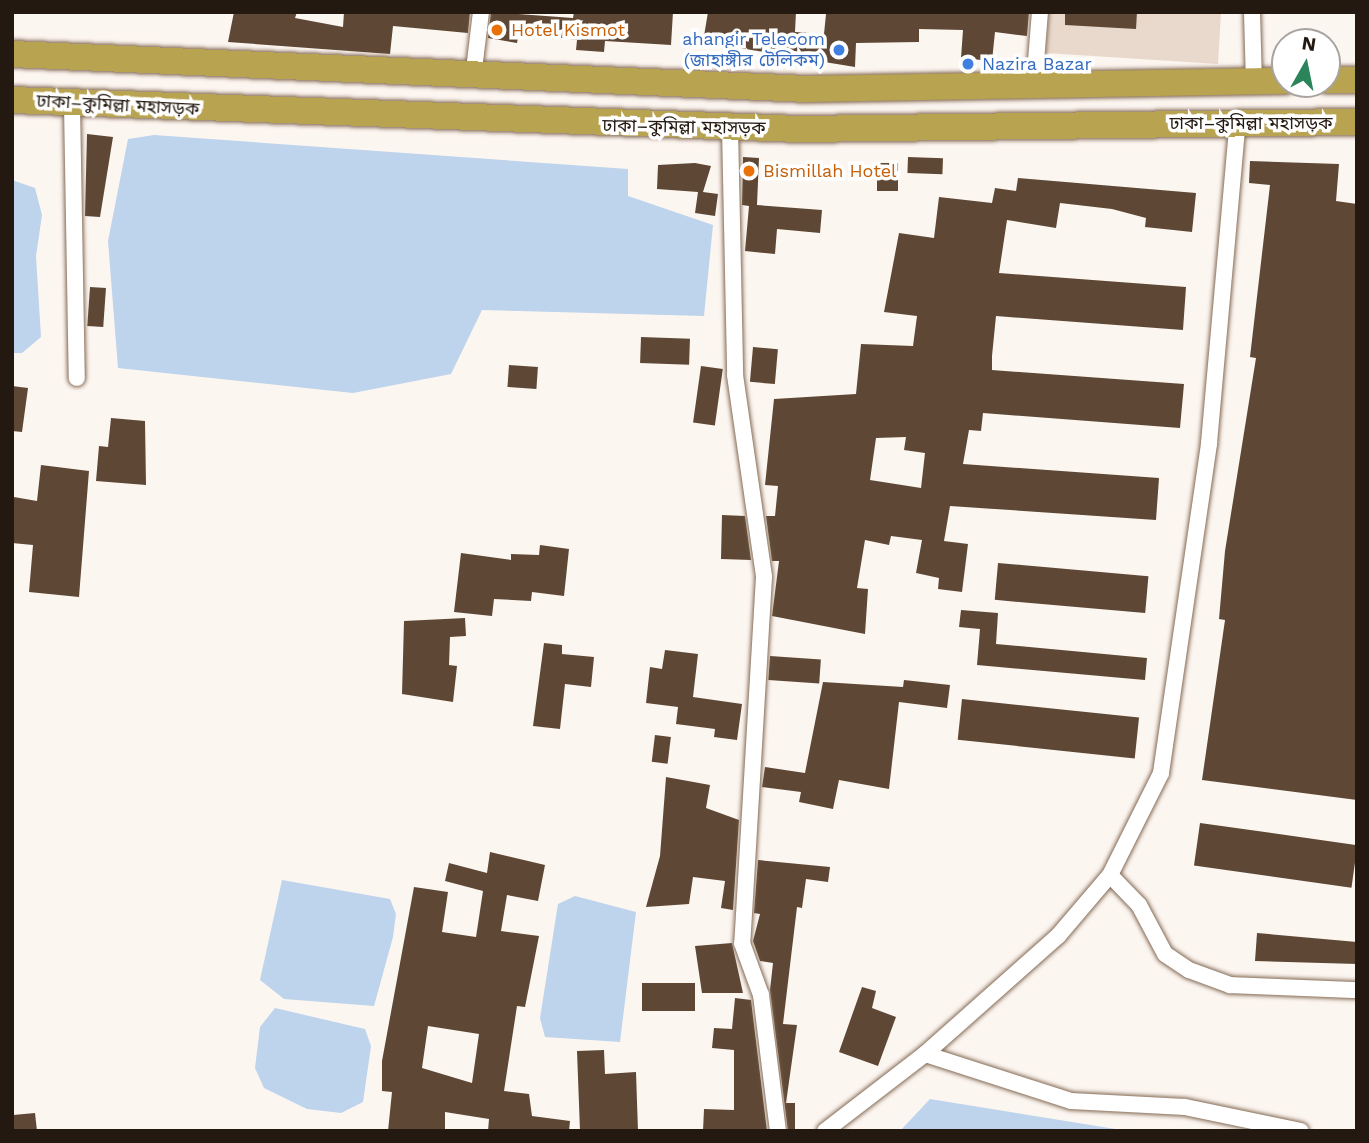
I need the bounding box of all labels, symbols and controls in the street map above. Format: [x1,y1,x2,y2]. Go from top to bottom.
place label: Hotel Kismot [511,19,626,41]
marker: Hotel Kismot [489,22,505,38]
north arrow [1271,28,1341,98]
place label: ahangir Telecom (জাহাঙ্গীর টেলিকম) [681,29,825,72]
text: N [1300,31,1318,56]
marker: ahangir Telecom (জাহাঙ্গীর টেলিকম) [831,42,847,58]
place label: Nazira Bazar [982,53,1092,75]
marker: Nazira Bazar [960,56,976,72]
street label: ঢাকা–কুমিল্লা মহাসড়ক [36,90,200,120]
street label: ঢাকা–কুমিল্লা মহাসড়ক [1169,112,1333,134]
street label: ঢাকা–কুমিল্লা মহাসড়ক [602,115,766,139]
place label: Bismillah Hotel [763,160,897,182]
marker: Bismillah Hotel [741,163,757,179]

